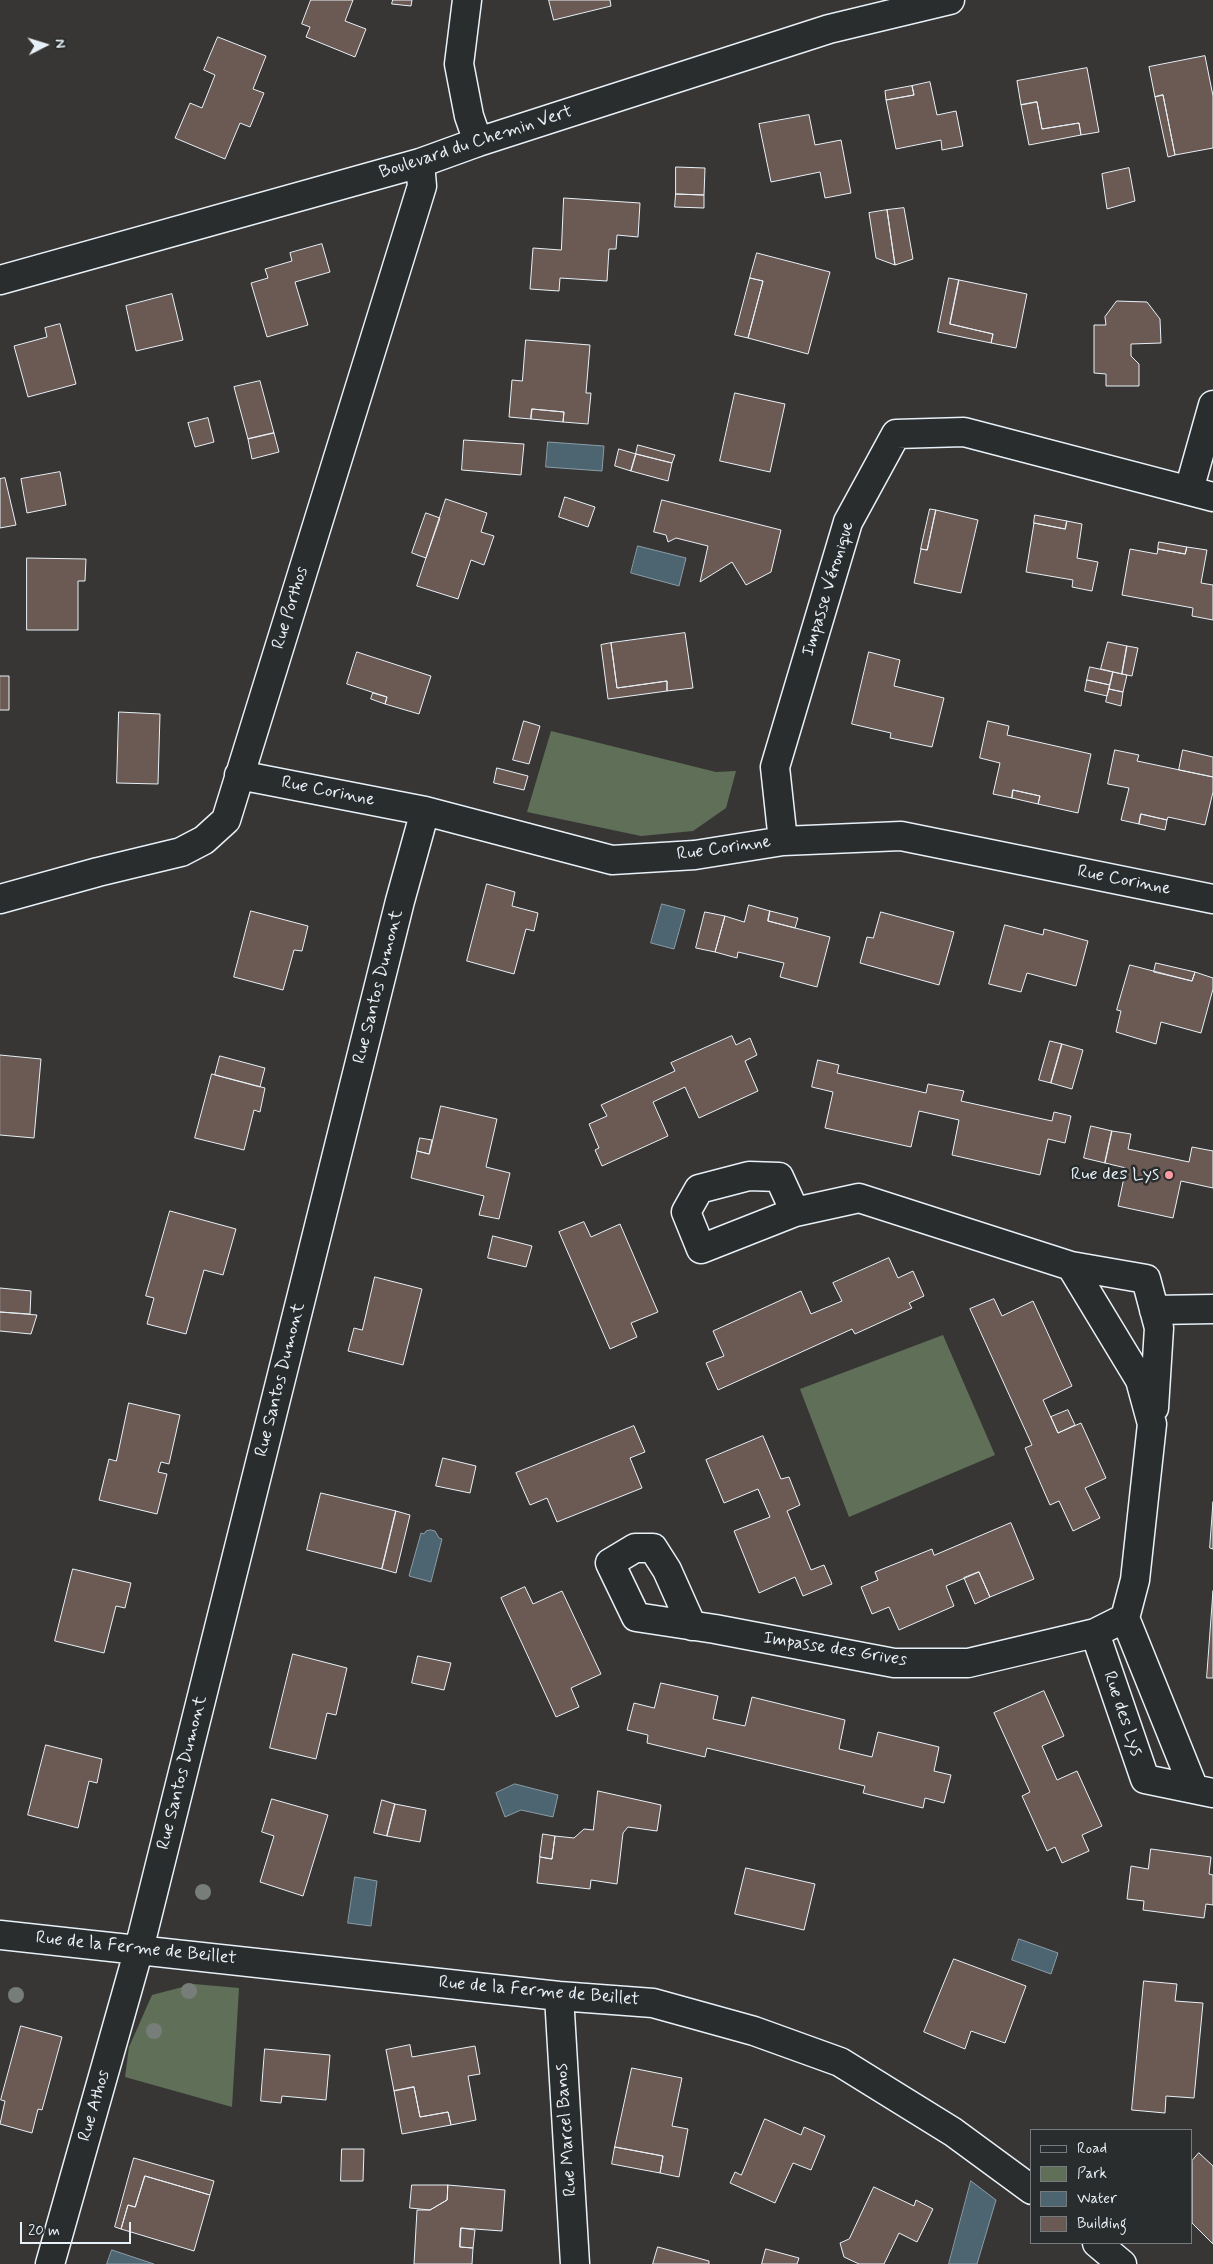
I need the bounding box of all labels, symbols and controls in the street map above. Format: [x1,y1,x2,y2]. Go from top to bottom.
north arrow [20,20,70,70]
text: N [51,38,69,49]
street label: Boulevard du Chemin Vert [377,102,575,184]
street label: Impasse Véronique [798,519,860,659]
street label: Rue Porthos [268,564,314,652]
street label: Rue Corinne [279,772,377,812]
street label: Rue Corinne [676,832,772,866]
street label: Rue Corinne [1075,861,1173,901]
street label: Rue Santos Dumont [349,908,409,1066]
place label: Rue des Lys [1071,1164,1159,1186]
marker: Rue des Lys [1163,1169,1175,1181]
street label: Rue Santos Dumont [251,1301,311,1459]
street label: Impasse des Grives [762,1628,908,1672]
street label: Rue des Lys [1097,1669,1147,1759]
street label: Rue Santos Dumont [153,1694,213,1852]
street label: Rue de la Ferme de Beillet [35,1928,237,1970]
street label: Rue de la Ferme de Beillet [438,1972,640,2012]
street label: Rue Marcel Banos [552,2063,582,2197]
street label: Rue Athos [75,2068,115,2144]
legend [1030,2129,1193,2244]
text: Road [1077,2139,1107,2159]
text: Park [1077,2164,1107,2184]
text: Water [1077,2189,1117,2209]
scale bar [22,2212,134,2244]
text: Building [1077,2214,1127,2234]
text: 20 m [28,2221,60,2241]

